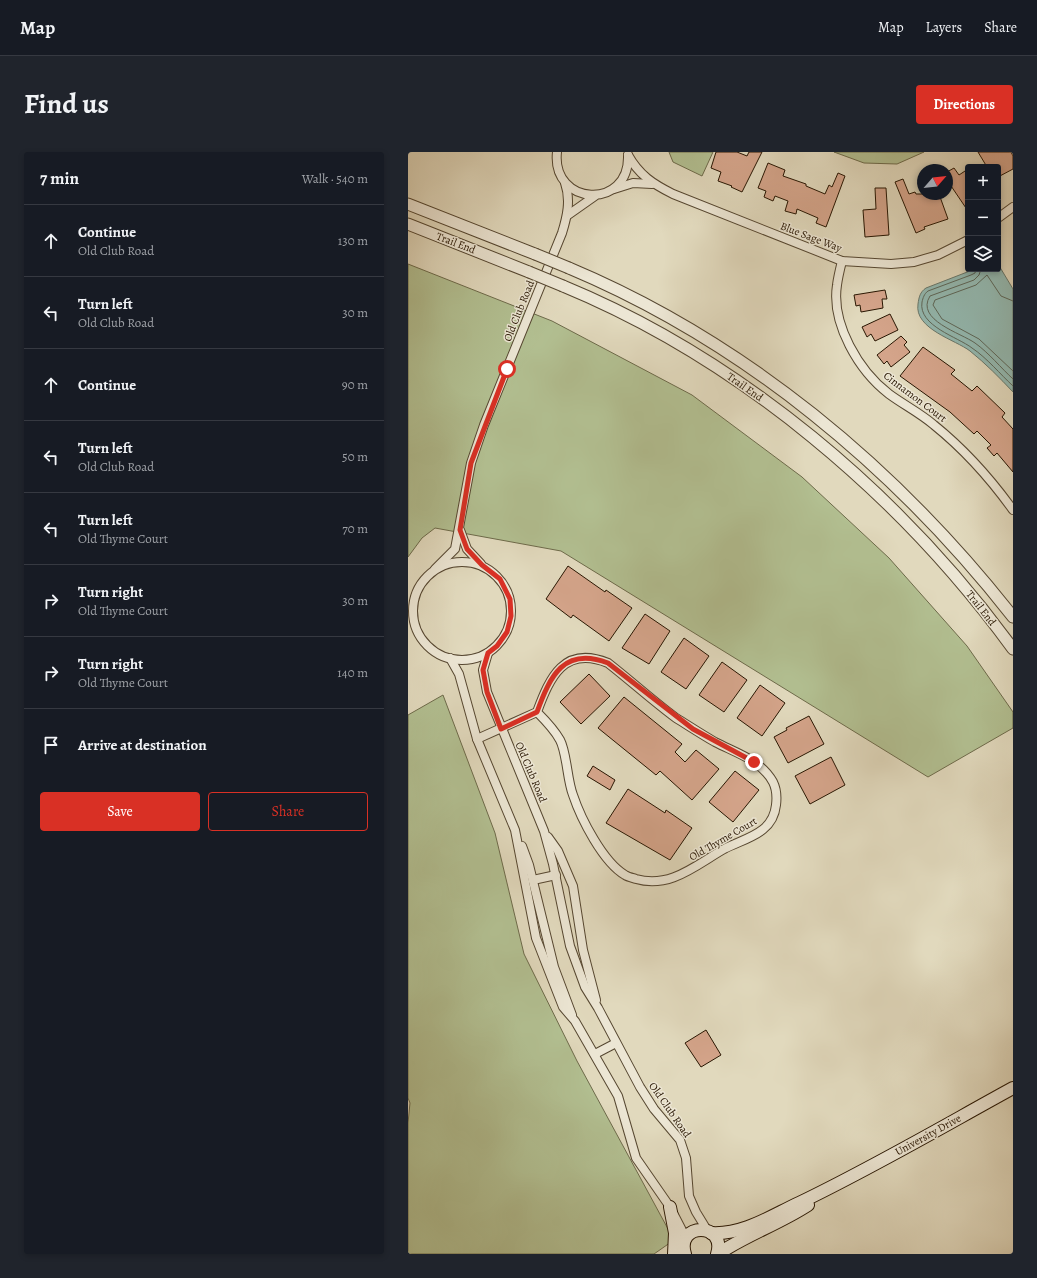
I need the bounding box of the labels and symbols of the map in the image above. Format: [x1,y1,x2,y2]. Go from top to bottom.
north arrow [917,164,953,200]
street label: Blue Sage Way [778,218,844,256]
street label: Trail End [434,229,478,257]
street label: Old Club Road [500,278,538,344]
route start [498,360,516,378]
street label: Cinnamon Court [880,368,950,426]
street label: Trail End [724,369,766,405]
street label: Trail End [962,587,1000,629]
street label: Old Club Road [511,739,551,805]
route end [745,753,763,771]
street label: Old Thyme Court [686,813,760,865]
street label: Old Club Road [645,1079,695,1141]
street label: University Drive [892,1111,964,1159]

